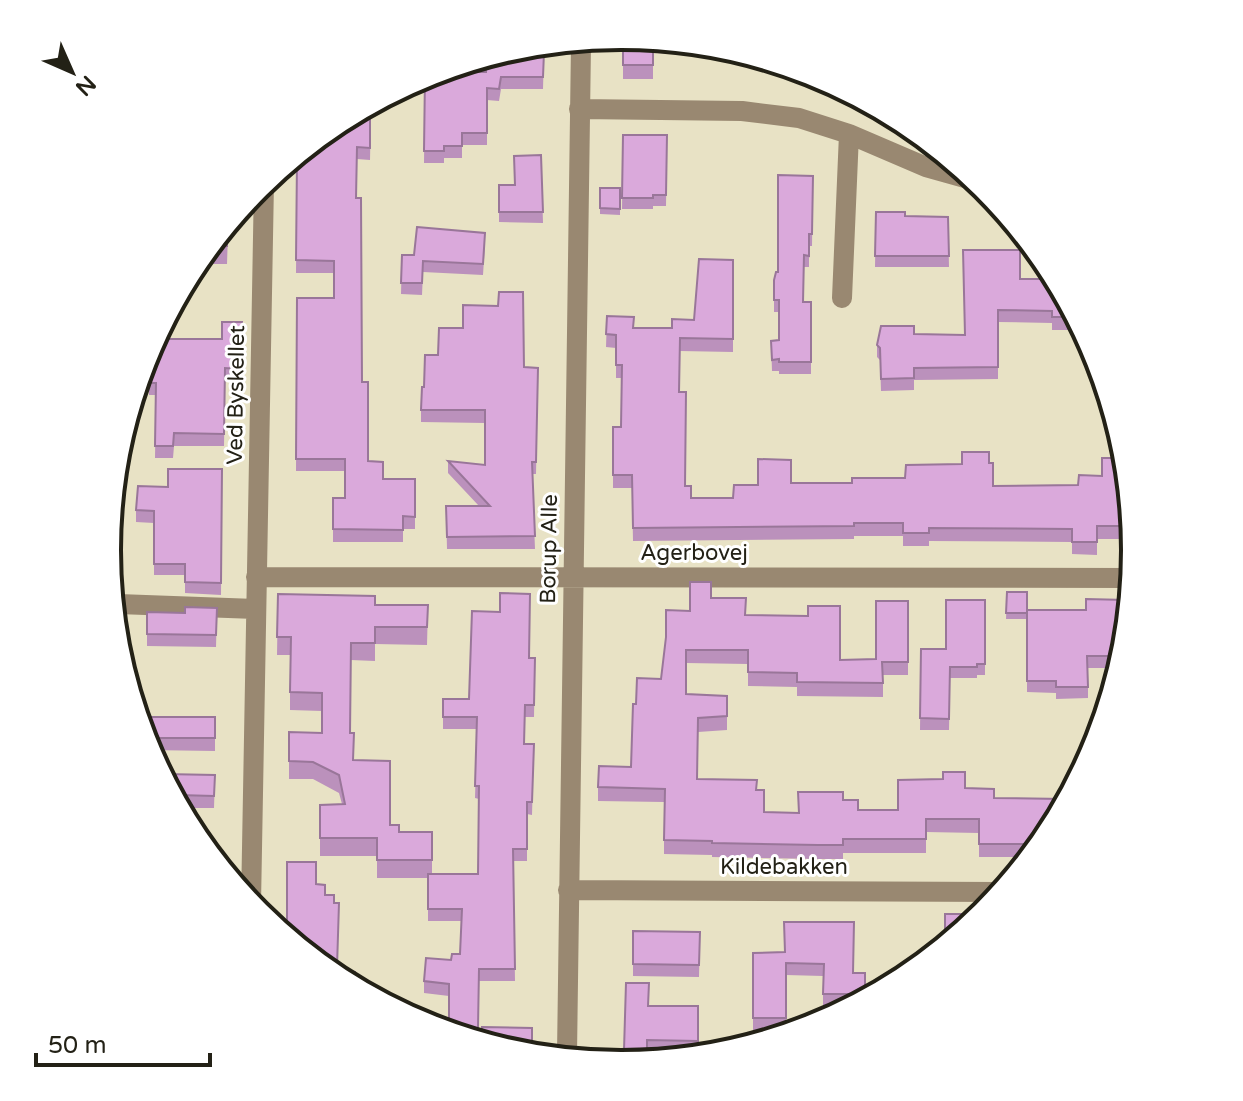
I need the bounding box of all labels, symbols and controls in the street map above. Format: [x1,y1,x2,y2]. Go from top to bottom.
north arrow [32,32,112,112]
text: N [70,70,101,101]
street label: Ved Byskellet [222,325,250,465]
street label: Borup Alle [535,494,563,604]
street label: Agerbovej [640,540,748,566]
street label: Kildebakken [720,854,848,880]
scale bar [36,1017,210,1067]
text: 50 m [48,1031,106,1060]

